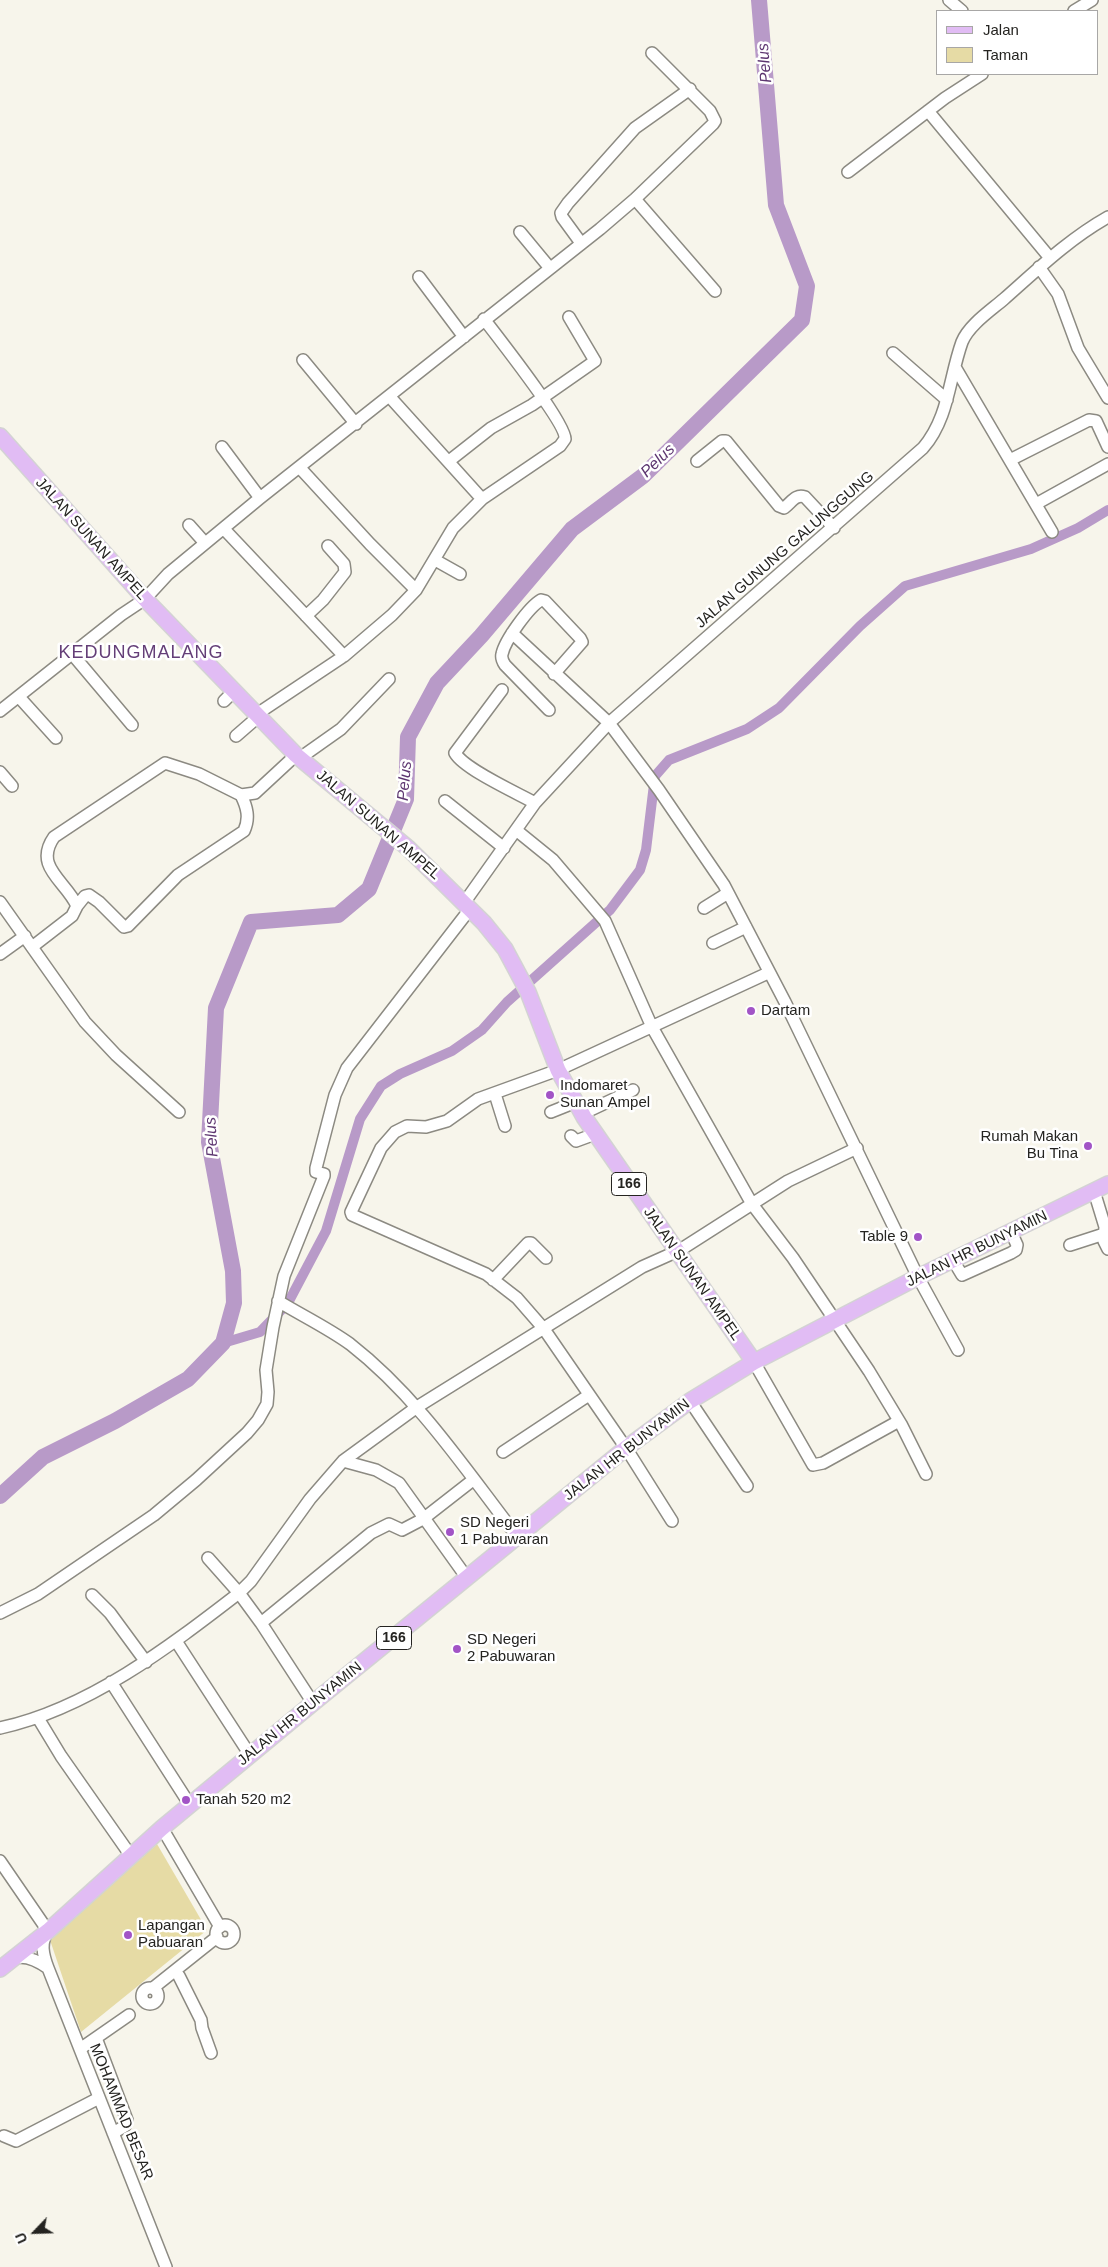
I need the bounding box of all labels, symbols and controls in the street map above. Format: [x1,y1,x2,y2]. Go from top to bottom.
legend [936,10,1098,75]
text: Jalan [983,21,1019,38]
water label: Pelus [754,42,776,84]
text: Taman [983,46,1028,63]
water label: Pelus [637,440,679,482]
street label: JALAN GUNUNG GALUNGGUNG [692,468,878,632]
street label: JALAN SUNAN AMPEL [31,474,151,604]
district label: KEDUNGMALANG [57,642,225,664]
water label: Pelus [394,760,416,802]
street label: JALAN SUNAN AMPEL [312,766,444,884]
place label: Dartam [761,1002,810,1020]
marker: Dartam [745,1005,757,1017]
place label: Indomaret Sunan Ampel [560,1077,650,1112]
marker: Indomaret Sunan Ampel [544,1089,556,1101]
water label: Pelus [201,1117,223,1157]
place label: Rumah Makan Bu Tina [980,1128,1078,1163]
marker: Rumah Makan Bu Tina [1082,1140,1094,1152]
road number: 166 [612,1172,646,1196]
street label: JALAN SUNAN AMPEL [639,1204,745,1344]
street label: JALAN HR BUNYAMIN [904,1207,1050,1291]
place label: Table 9 [860,1228,908,1246]
marker: Table 9 [912,1231,924,1243]
street label: JALAN HR BUNYAMIN [560,1395,694,1505]
place label: SD Negeri 1 Pabuwaran [460,1514,548,1549]
marker: SD Negeri 1 Pabuwaran [444,1526,456,1538]
road number: 166 [376,1626,412,1650]
place label: SD Negeri 2 Pabuwaran [467,1631,555,1666]
marker: SD Negeri 2 Pabuwaran [451,1643,463,1655]
street label: JALAN HR BUNYAMIN [234,1658,366,1770]
place label: Tanah 520 m2 [196,1791,291,1809]
marker: Tanah 520 m2 [180,1794,192,1806]
place label: Lapangan Pabuaran [138,1917,205,1952]
marker: Lapangan Pabuaran [122,1929,134,1941]
street label: MOHAMMAD BESAR [85,2041,157,2183]
north arrow [10,2207,60,2257]
text: U [12,2230,31,2246]

